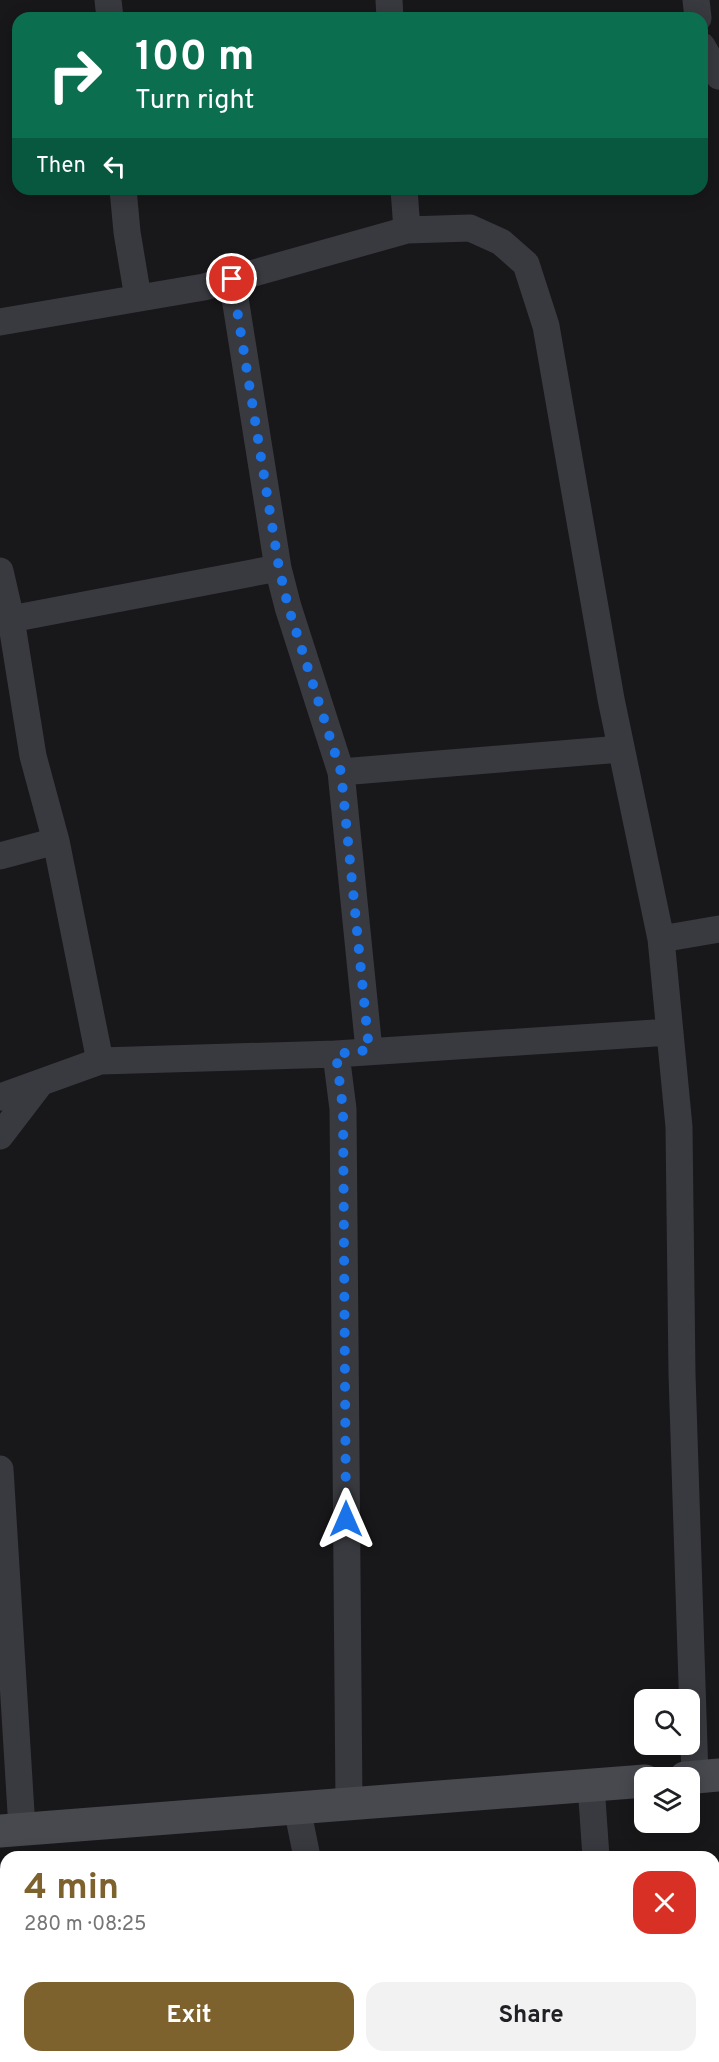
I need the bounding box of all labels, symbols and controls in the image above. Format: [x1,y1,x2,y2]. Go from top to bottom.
text: 100 m [135,32,254,85]
icon: right [36,36,114,114]
text: Turn right [135,84,254,118]
icon: left [98,150,131,183]
text: Then [36,153,86,180]
pin [206,253,257,304]
icon: arrive [215,262,248,295]
position arrow [314,1487,378,1551]
map controls [634,1689,700,1833]
button: search [634,1689,700,1755]
button: layers [634,1767,700,1833]
text: 4 min [24,1866,119,1912]
button: close [633,1871,696,1934]
text: 280 m · 08:25 [24,1912,146,1938]
button: Exit [24,1982,354,2051]
button: Share [366,1982,696,2051]

